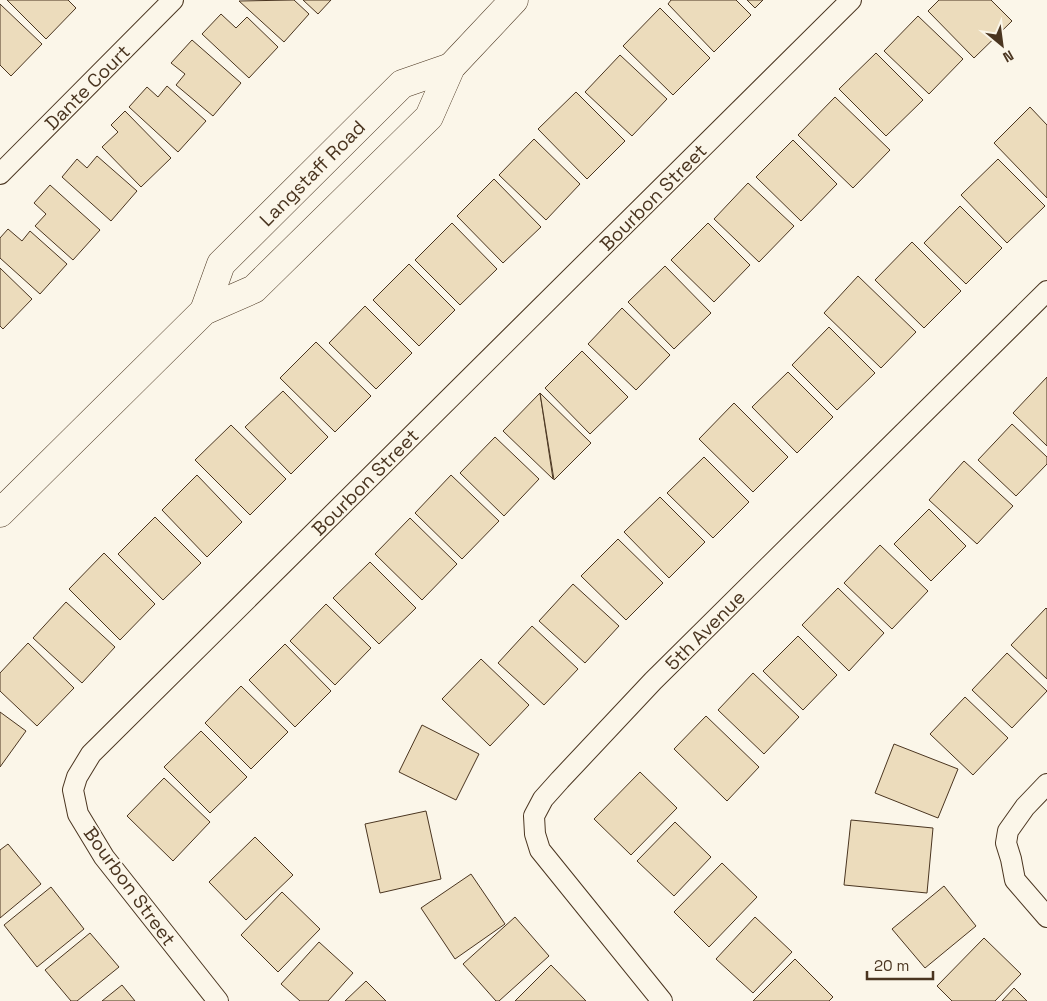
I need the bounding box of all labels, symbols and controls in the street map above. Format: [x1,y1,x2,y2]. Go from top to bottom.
north arrow [977,20,1027,70]
street label: Dante Court [39,39,135,135]
text: N [1000,46,1017,67]
street label: Langstaff Road [254,115,371,232]
street label: Bourbon Street [594,138,712,256]
street label: Bourbon Street [306,423,424,541]
street label: 5th Avenue [660,585,751,676]
street label: Bourbon Street [78,822,181,951]
scale bar [867,948,933,980]
text: 20 m [874,956,909,975]

